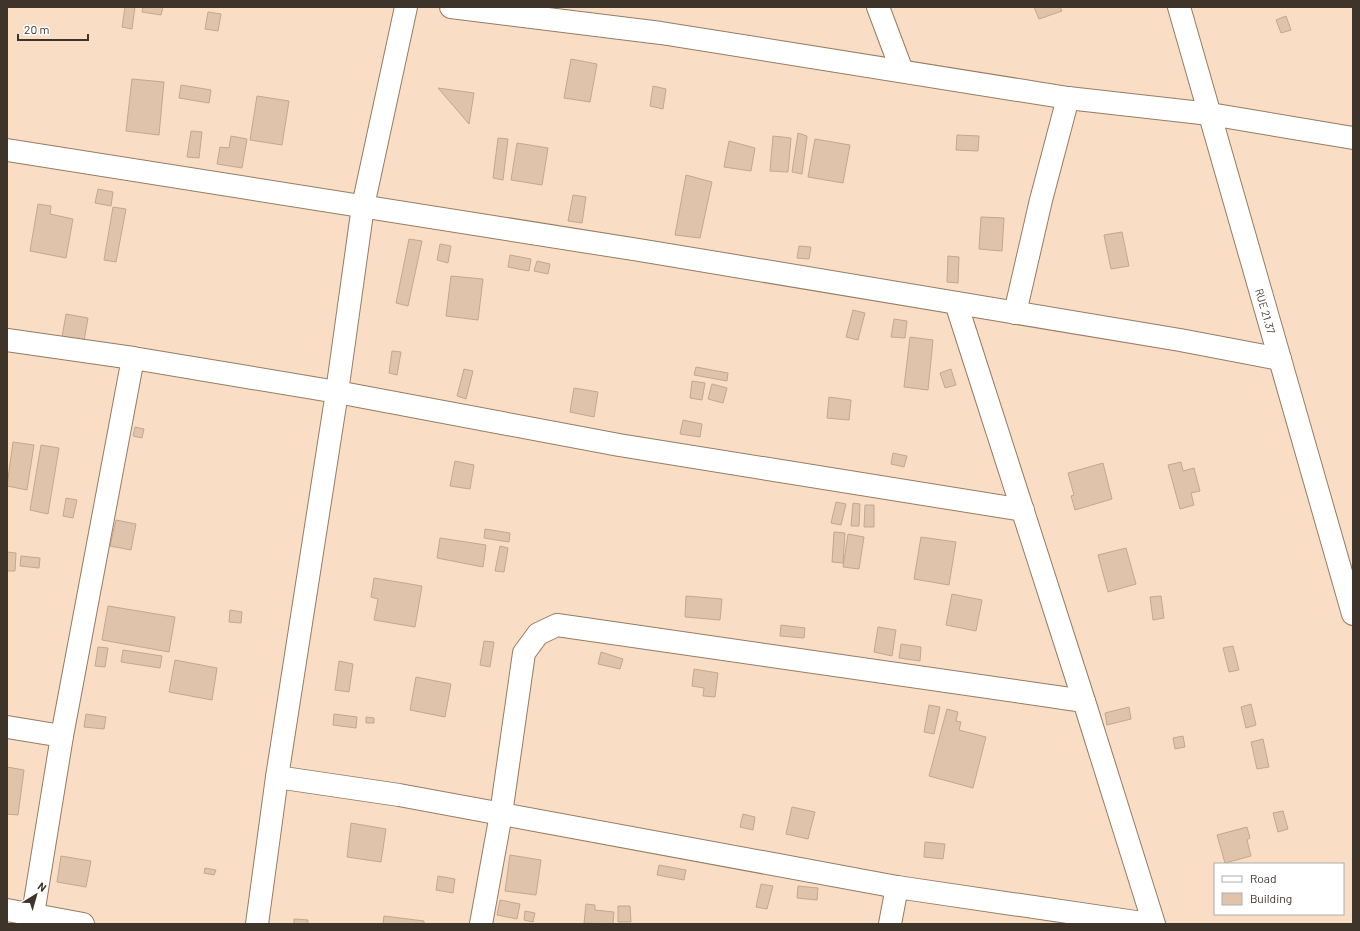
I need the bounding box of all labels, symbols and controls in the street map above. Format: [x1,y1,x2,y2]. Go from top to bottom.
scale bar [18,16,88,42]
text: 20 m [24,22,50,36]
street label: RUE 21.37 [1253,287,1279,335]
legend [1214,863,1344,915]
text: Road [1250,871,1277,885]
north arrow [16,875,56,915]
text: N [35,879,49,894]
text: Building [1250,891,1292,905]

